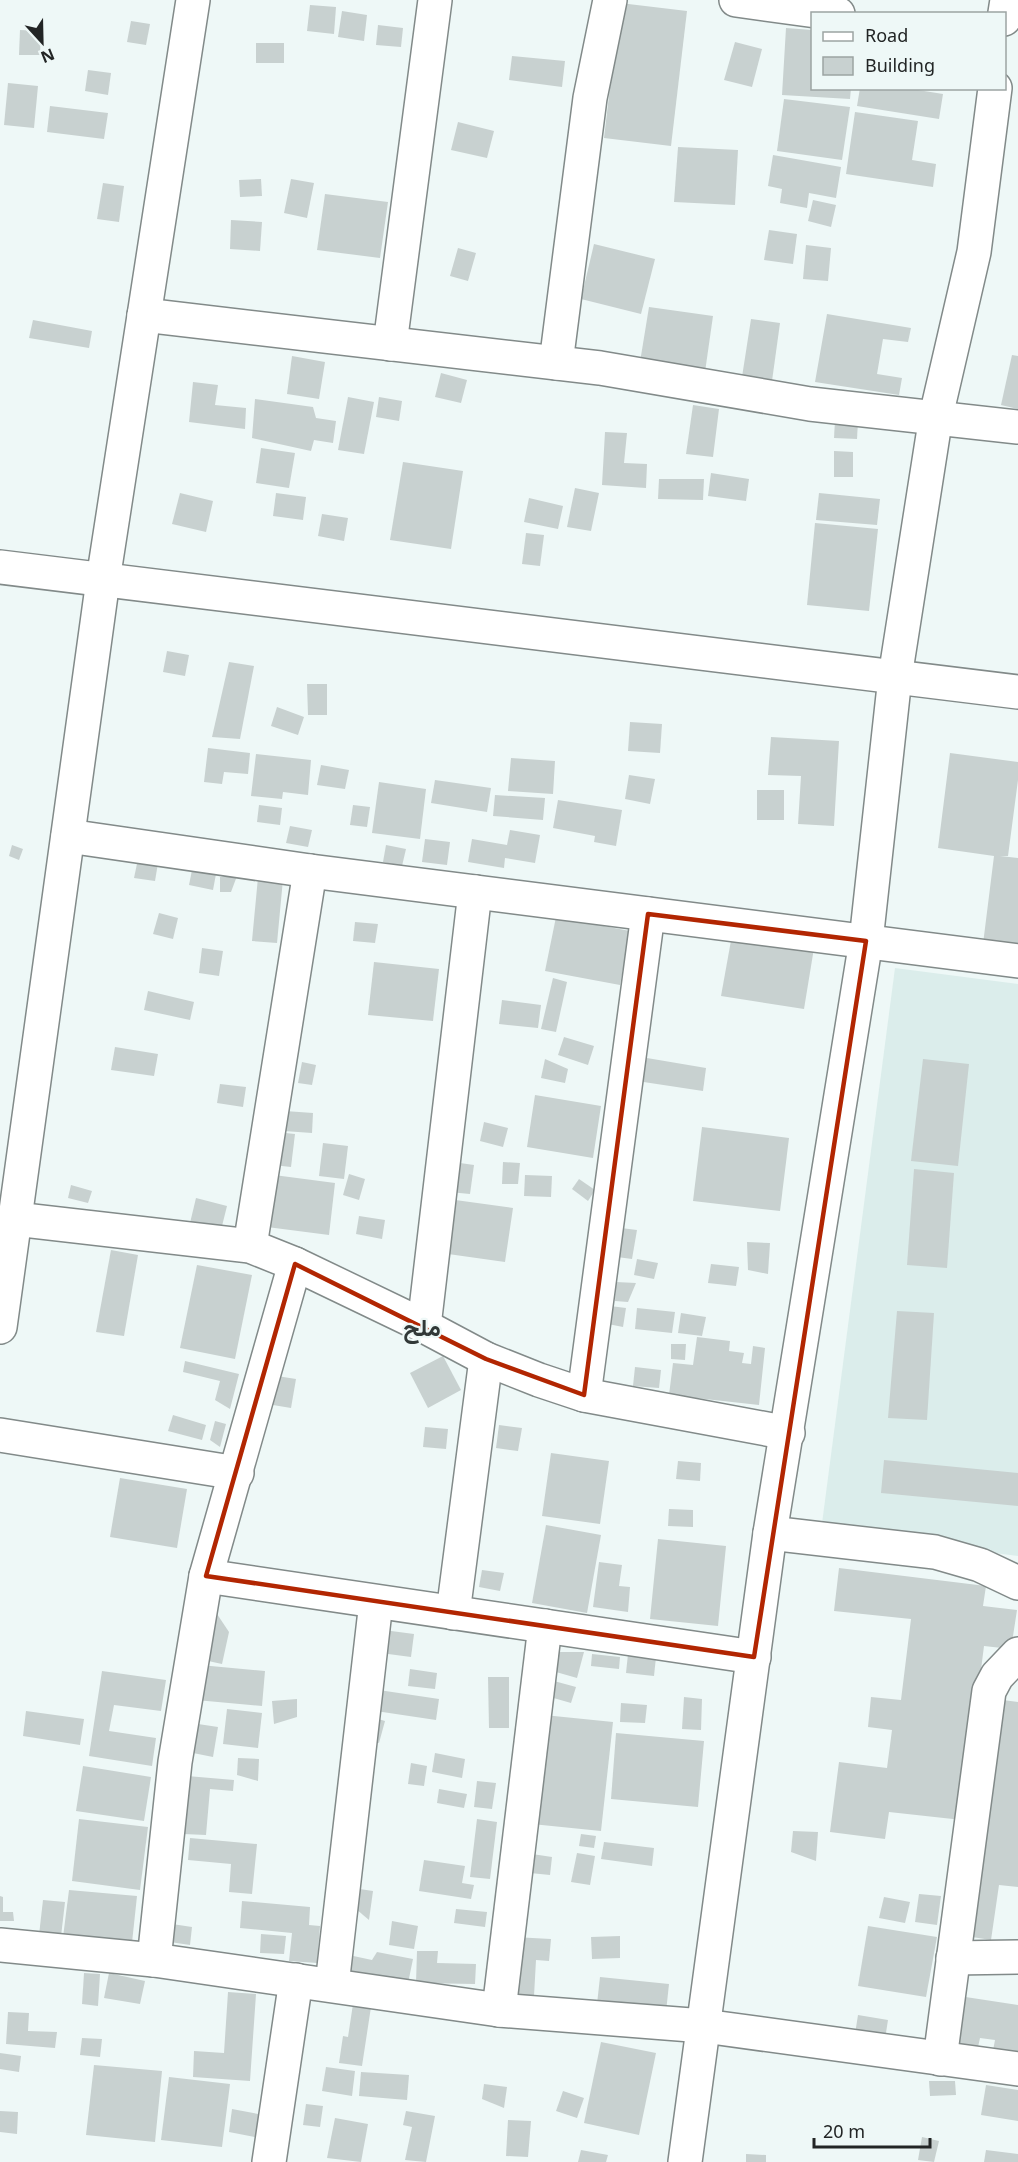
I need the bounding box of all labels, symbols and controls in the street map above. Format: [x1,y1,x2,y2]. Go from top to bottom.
north arrow [12,12,72,72]
legend [811,12,1006,90]
text: Road [865,23,908,47]
text: N [37,43,58,69]
text: Building [865,53,935,77]
district label: ملح [403,1310,441,1345]
scale bar [814,2111,930,2149]
text: 20 m [823,2119,865,2143]

